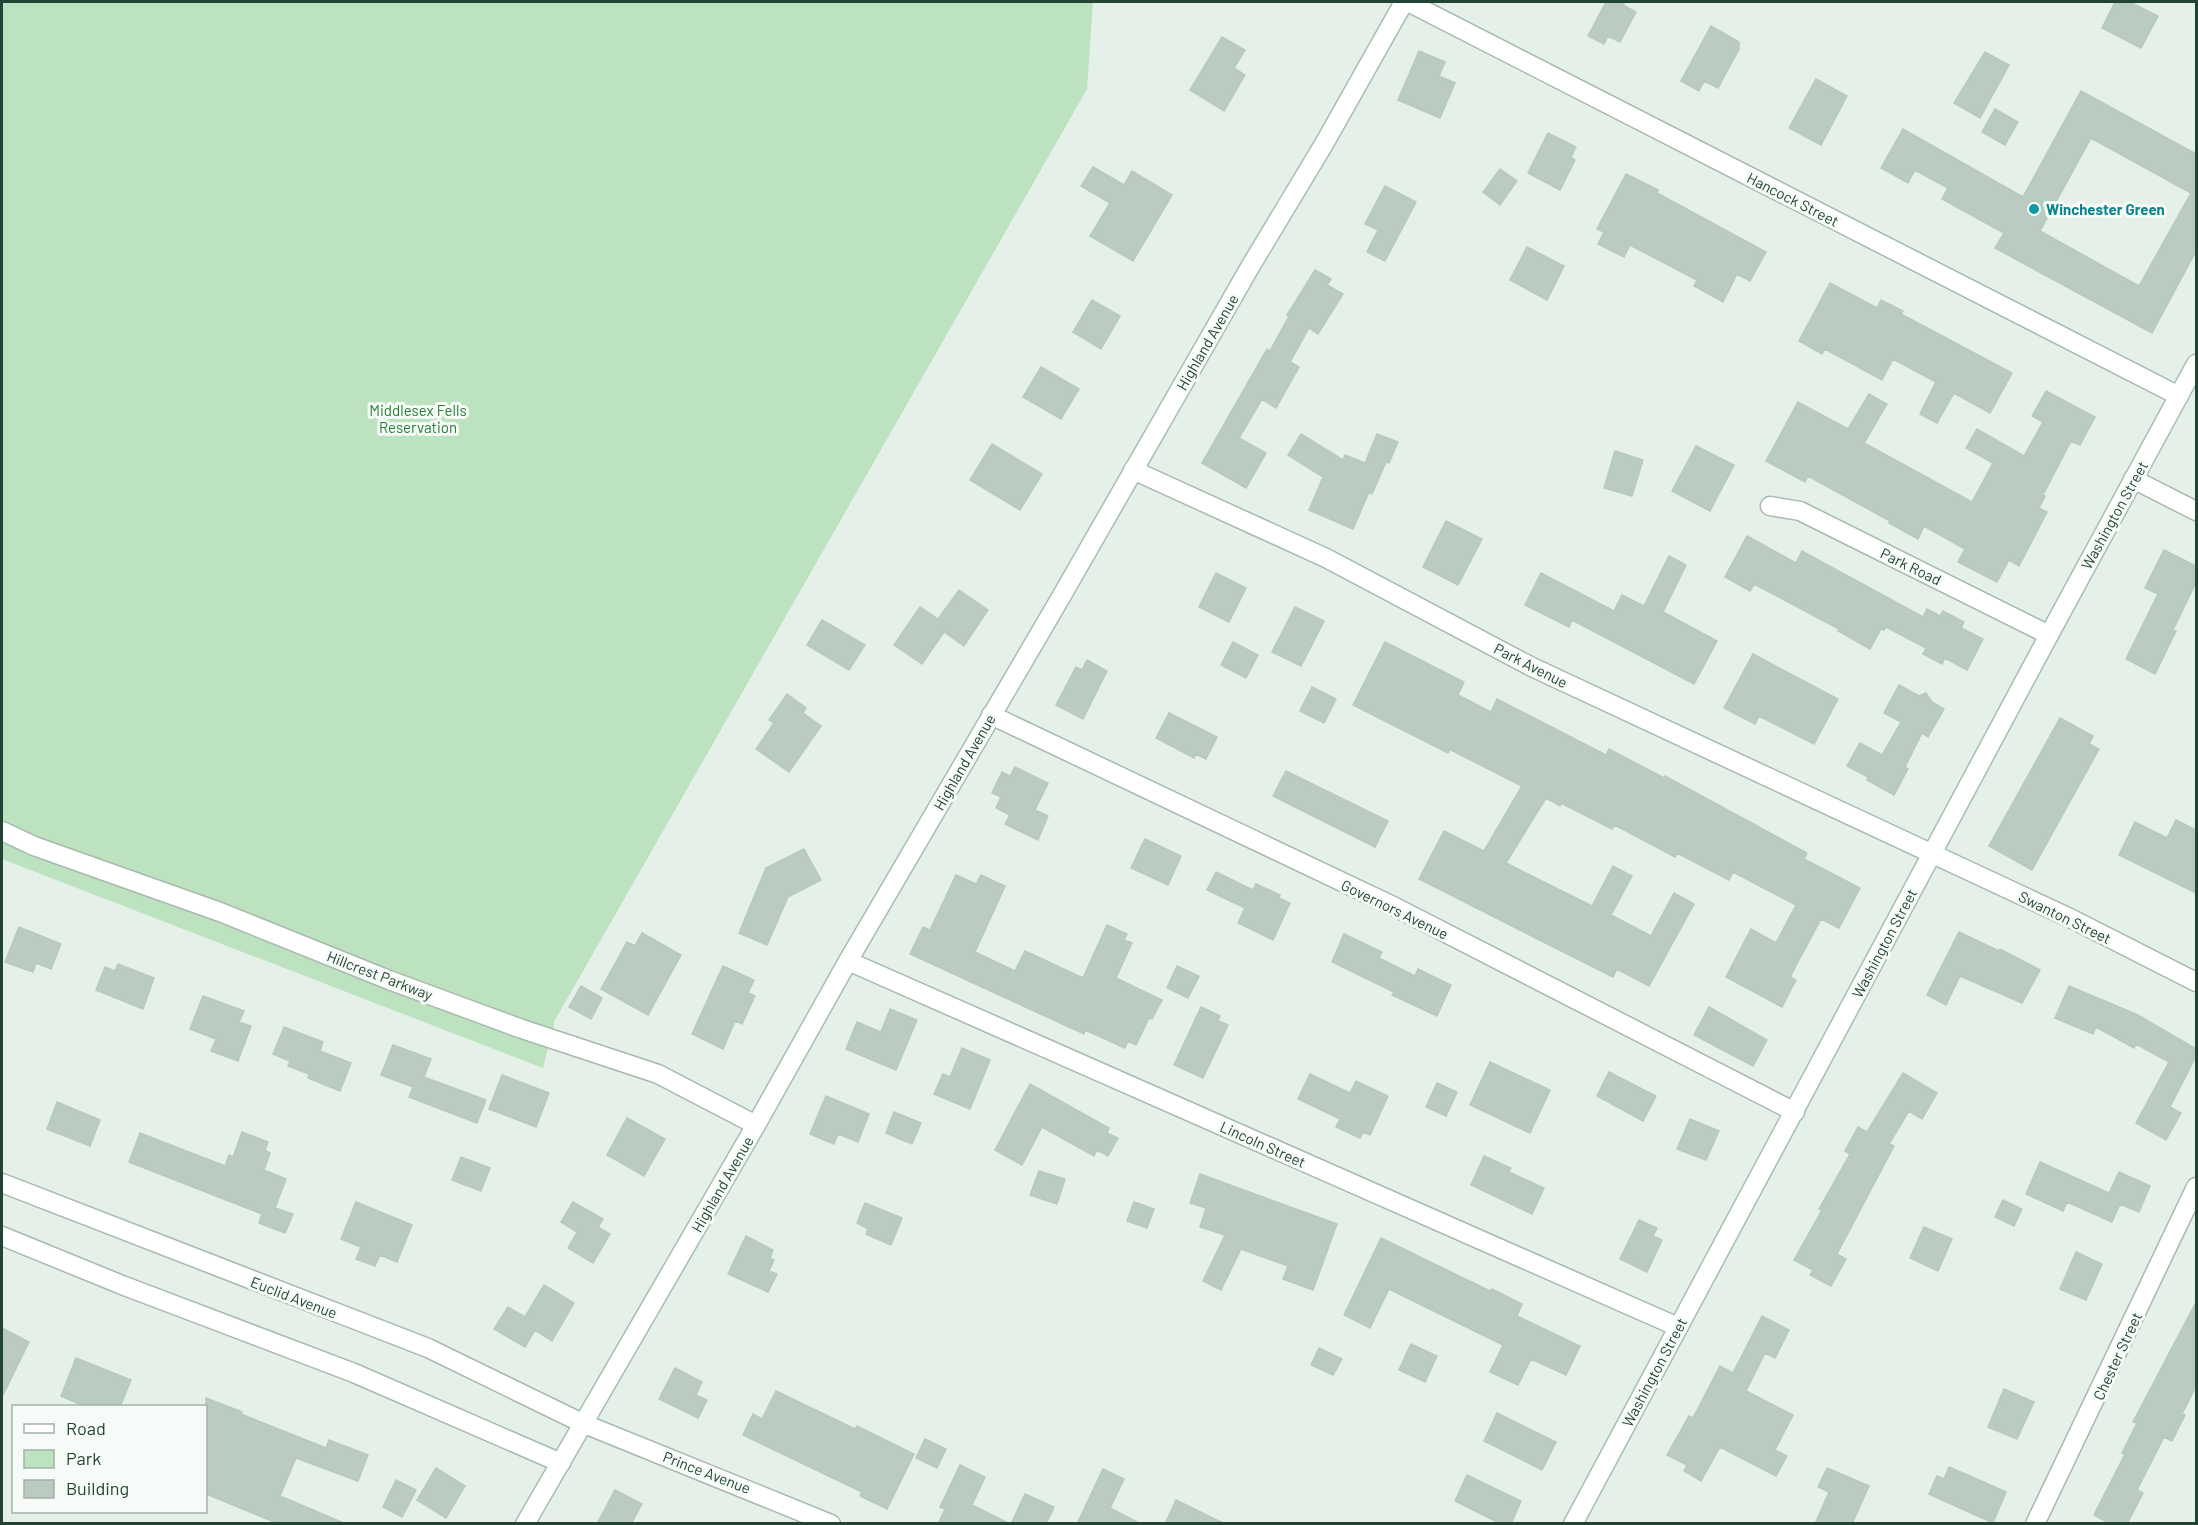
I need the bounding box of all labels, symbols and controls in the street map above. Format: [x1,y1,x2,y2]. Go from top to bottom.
street label: Hancock Street [1744,168,1842,230]
place label: Winchester Green [2046,200,2165,218]
marker: Winchester Green [2027,202,2041,216]
street label: Highland Avenue [1172,291,1242,393]
park label: Middlesex Fells Reservation [369,401,467,436]
street label: Washington Street [2077,458,2151,572]
street label: Park Road [1878,544,1944,588]
street label: Park Avenue [1491,639,1571,691]
street label: Highland Avenue [929,711,999,813]
street label: Governors Avenue [1339,875,1451,943]
street label: Washington Street [1848,885,1920,1001]
street label: Swanton Street [2016,887,2114,947]
street label: Hillcrest Parkway [325,947,436,1003]
street label: Lincoln Street [1217,1117,1309,1171]
street label: Highland Avenue [687,1133,757,1235]
street label: Euclid Avenue [248,1272,340,1322]
street label: Chester Street [2089,1309,2145,1403]
street label: Washington Street [1618,1314,1690,1430]
legend [12,1405,207,1513]
text: Road [66,1417,106,1439]
text: Park [66,1447,101,1469]
street label: Prince Avenue [661,1447,753,1497]
text: Building [66,1477,129,1499]

